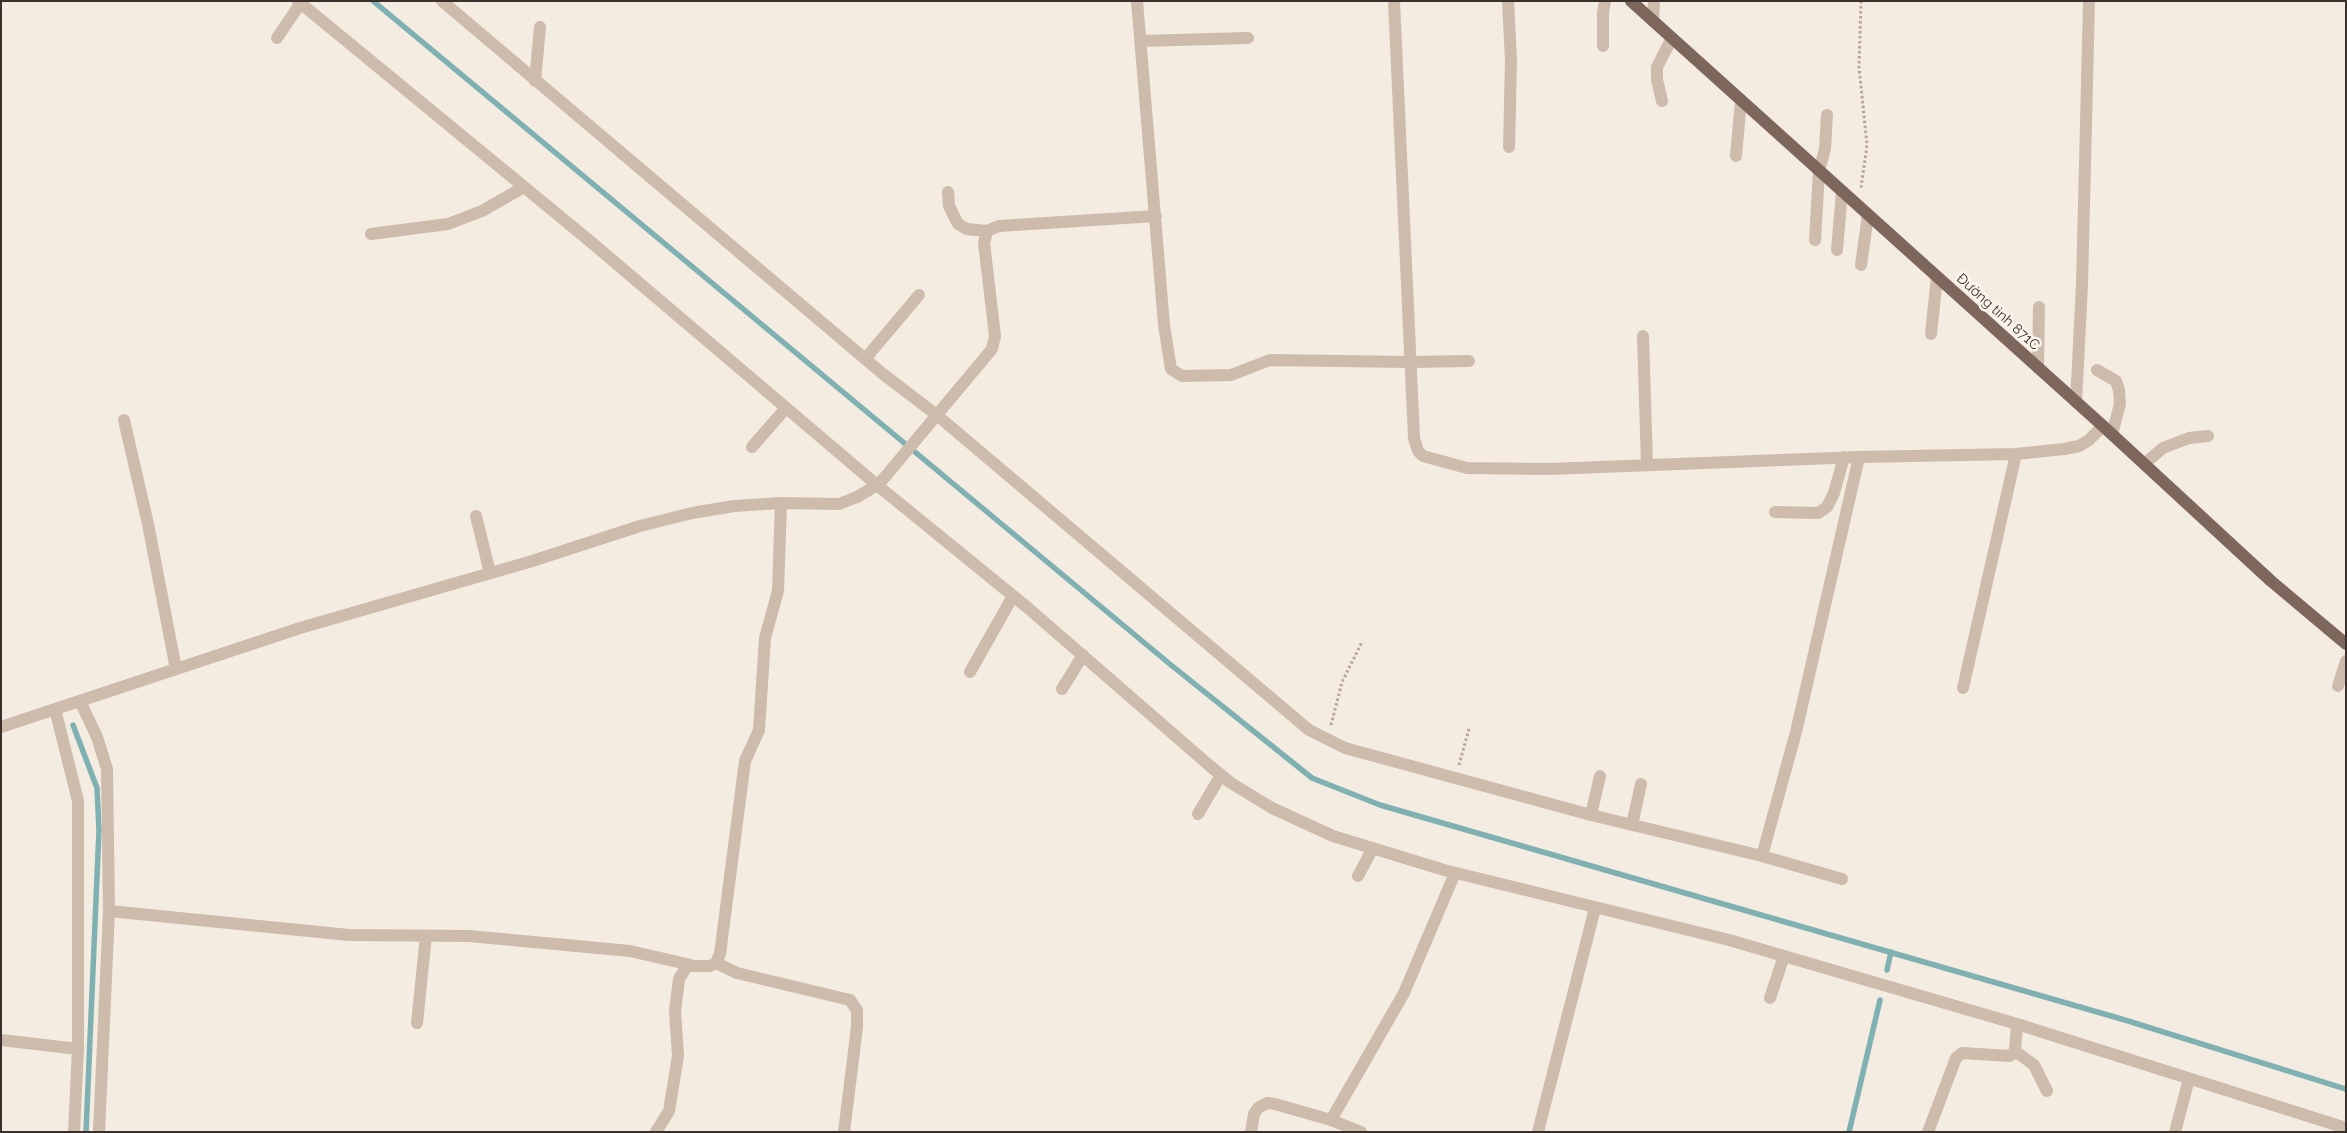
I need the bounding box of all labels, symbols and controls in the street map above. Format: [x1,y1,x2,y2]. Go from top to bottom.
street label: Đường tỉnh 871C [1953,270,2043,354]

